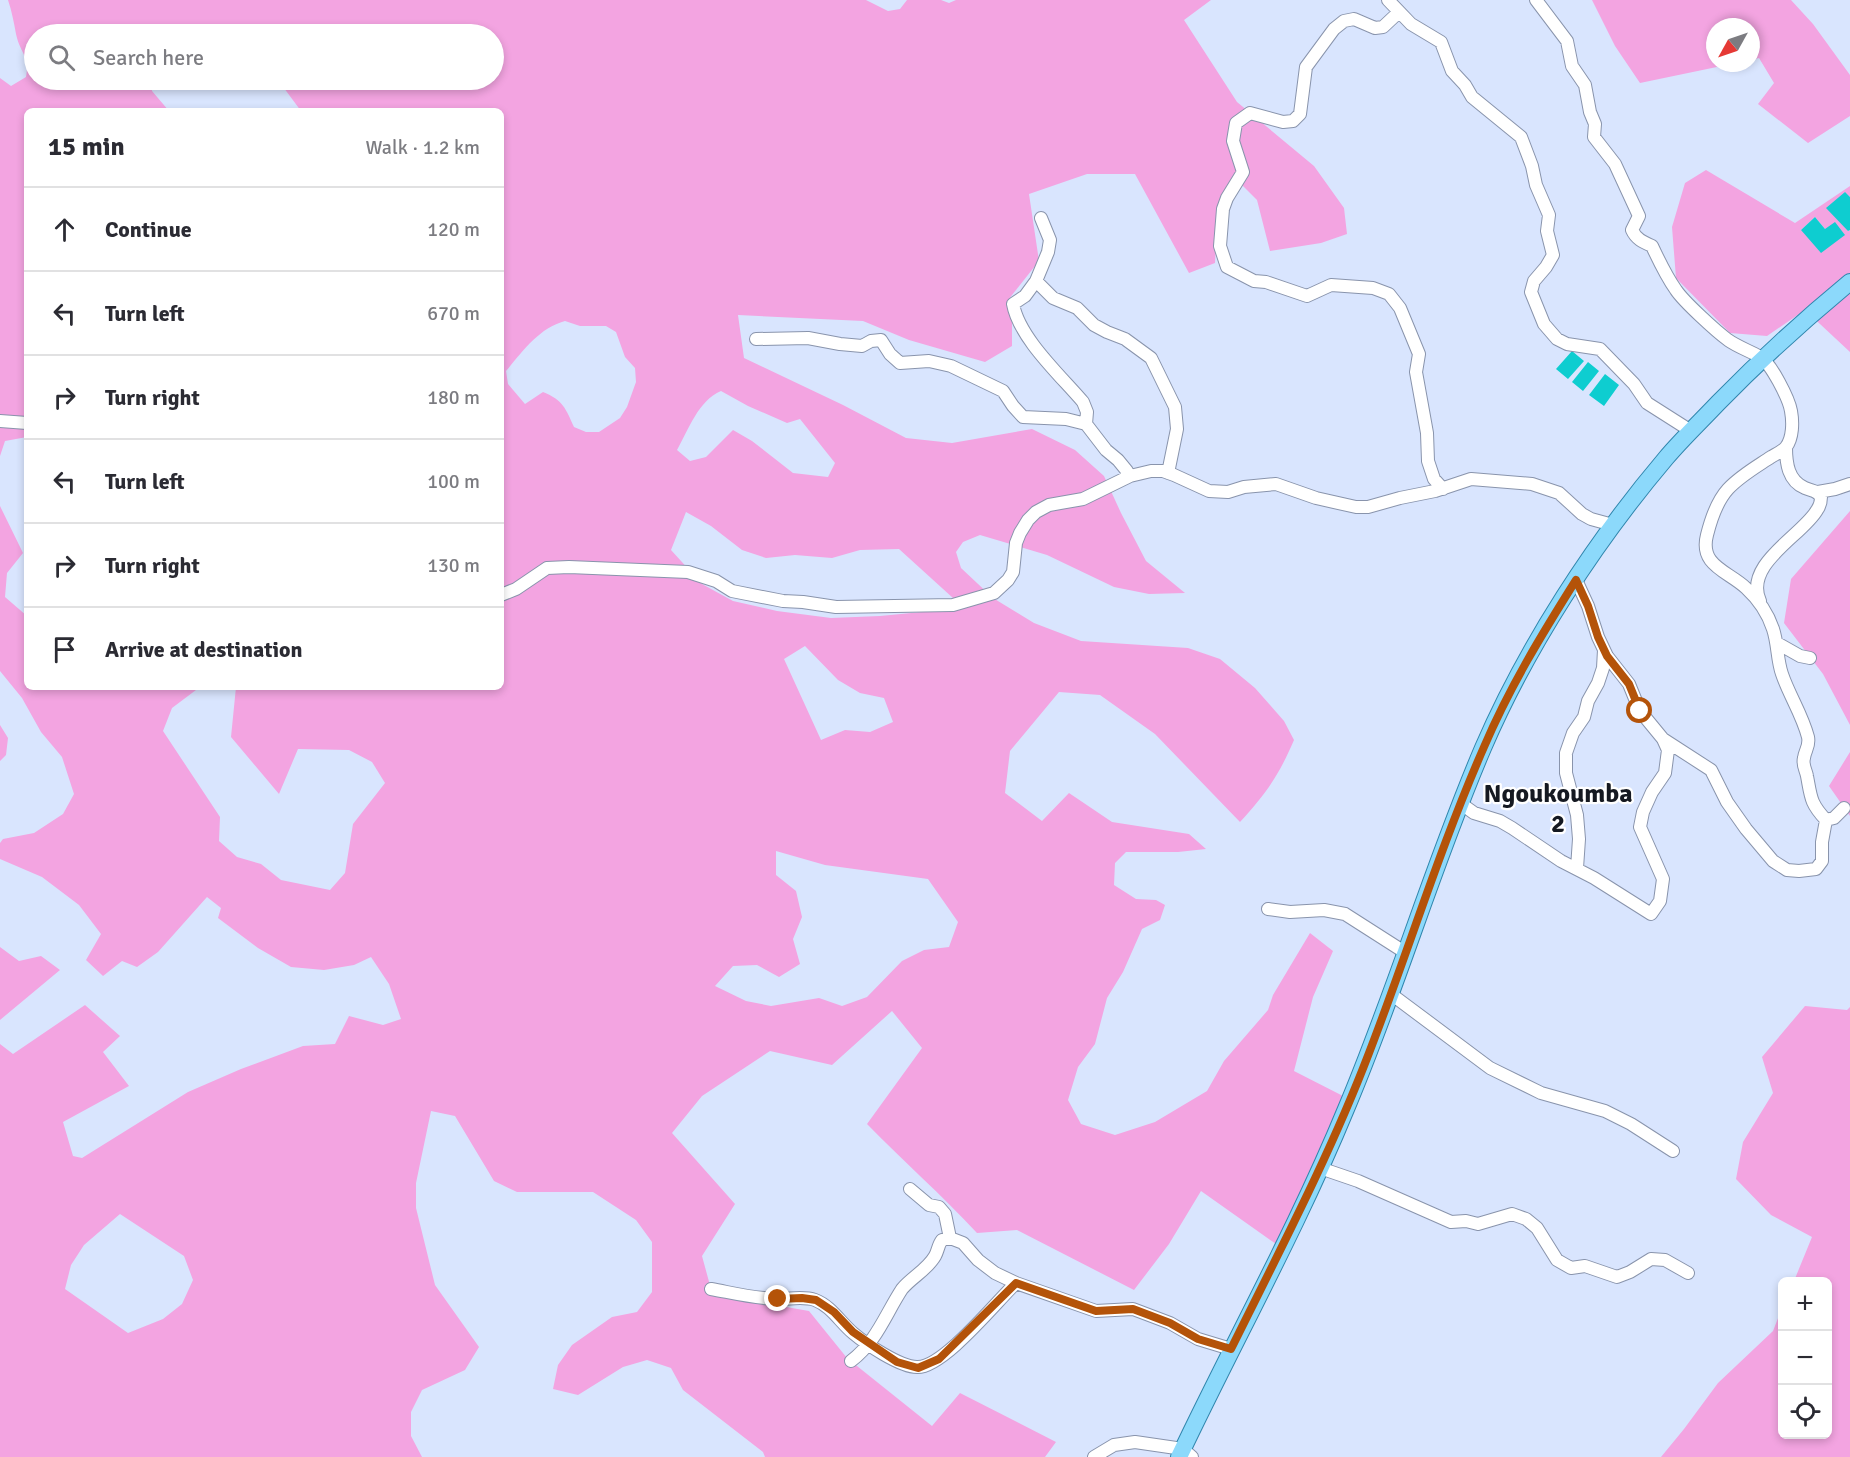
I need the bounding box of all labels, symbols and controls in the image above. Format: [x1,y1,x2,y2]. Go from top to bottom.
north arrow [1706,18,1760,72]
search box [24,24,504,90]
icon: search [45,41,78,74]
text: Search here [93,44,204,71]
text: 15 min [48,131,125,163]
text: Walk · 1.2 km [366,135,480,160]
icon: ahead [48,213,81,246]
text: Continue [105,216,192,243]
text: 120 m [427,217,480,242]
icon: left [48,297,81,330]
text: Turn left [105,300,185,327]
text: 670 m [427,301,480,326]
icon: right [48,381,81,414]
text: Turn right [105,384,200,411]
text: 180 m [427,385,480,410]
icon: left [48,465,81,498]
text: Turn left [105,468,185,495]
text: 100 m [427,469,480,494]
icon: right [48,549,81,582]
text: Turn right [105,552,200,579]
text: 130 m [427,553,480,578]
icon: arrive [48,633,81,666]
text: Arrive at destination [105,636,302,663]
route start [1626,697,1652,723]
district label: Ngoukoumba 2 [1483,778,1633,840]
map controls [1778,1277,1832,1439]
button: + [1778,1277,1832,1331]
route end [764,1285,790,1311]
button: − [1778,1331,1832,1385]
button: locate [1778,1385,1832,1439]

